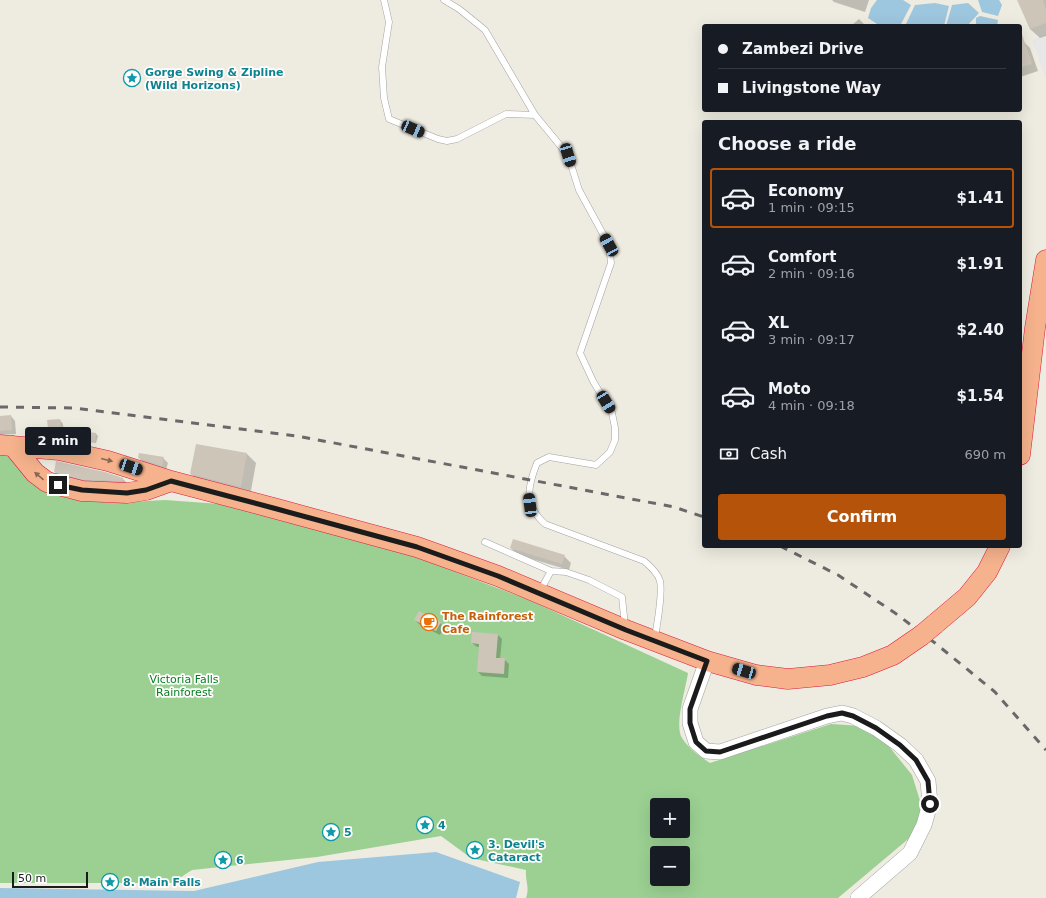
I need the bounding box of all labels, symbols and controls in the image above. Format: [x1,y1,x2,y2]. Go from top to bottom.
text: Zambezi Drive [742,40,864,58]
place label: Gorge Swing & Zipline (Wild Horizons) [145,66,283,92]
place icon: Gorge Swing & Zipline (Wild Horizons) [122,68,142,88]
text: Livingstone Way [742,79,881,97]
car [400,119,426,139]
text: Choose a ride [718,133,857,154]
car [559,142,577,168]
icon: car [720,180,756,216]
text: Economy [768,182,844,200]
text: $1.41 [957,189,1004,207]
text: 1 min · 09:15 [768,200,855,215]
car [598,232,620,258]
icon: car [720,246,756,282]
text: Comfort [768,248,836,266]
text: $1.91 [957,255,1004,273]
text: 2 min · 09:16 [768,266,855,281]
icon: car [720,312,756,348]
text: XL [768,314,789,332]
text: $2.40 [957,321,1004,339]
text: 3 min · 09:17 [768,332,855,347]
icon: car [720,378,756,414]
text: Moto [768,380,811,398]
text: $1.54 [957,387,1004,405]
car [595,389,617,415]
text: 4 min · 09:18 [768,398,855,413]
callout: 2 min [25,427,91,455]
text: 2 min [38,433,78,448]
icon: cash [718,443,740,465]
text: Cash [750,445,787,463]
text: 690 m [964,447,1006,462]
car [118,457,144,477]
one-way arrow [100,458,113,464]
one-way arrow [34,472,45,481]
route end [49,476,67,494]
car [523,492,537,518]
button: Confirm [718,494,1006,540]
place label: The Rainforest Cafe [442,610,533,636]
cafe icon: The Rainforest Cafe [419,612,439,632]
car [731,662,757,680]
park label: Victoria Falls Rainforest [149,673,219,699]
route start [921,795,939,813]
map controls [650,798,690,886]
button: + [650,798,690,838]
place icon: 4 [415,815,435,835]
place label: 4 [438,819,446,832]
place icon: 5 [321,822,341,842]
place label: 5 [344,826,352,839]
place label: 3. Devil's Cataract [488,838,545,864]
place icon: 3. Devil's Cataract [465,840,485,860]
button: − [650,846,690,886]
place icon: 6 [213,850,233,870]
place label: 6 [236,854,244,867]
scale bar [12,870,88,889]
text: 50 m [18,872,46,885]
place icon: 8. Main Falls [100,872,120,892]
place label: 8. Main Falls [123,876,201,889]

